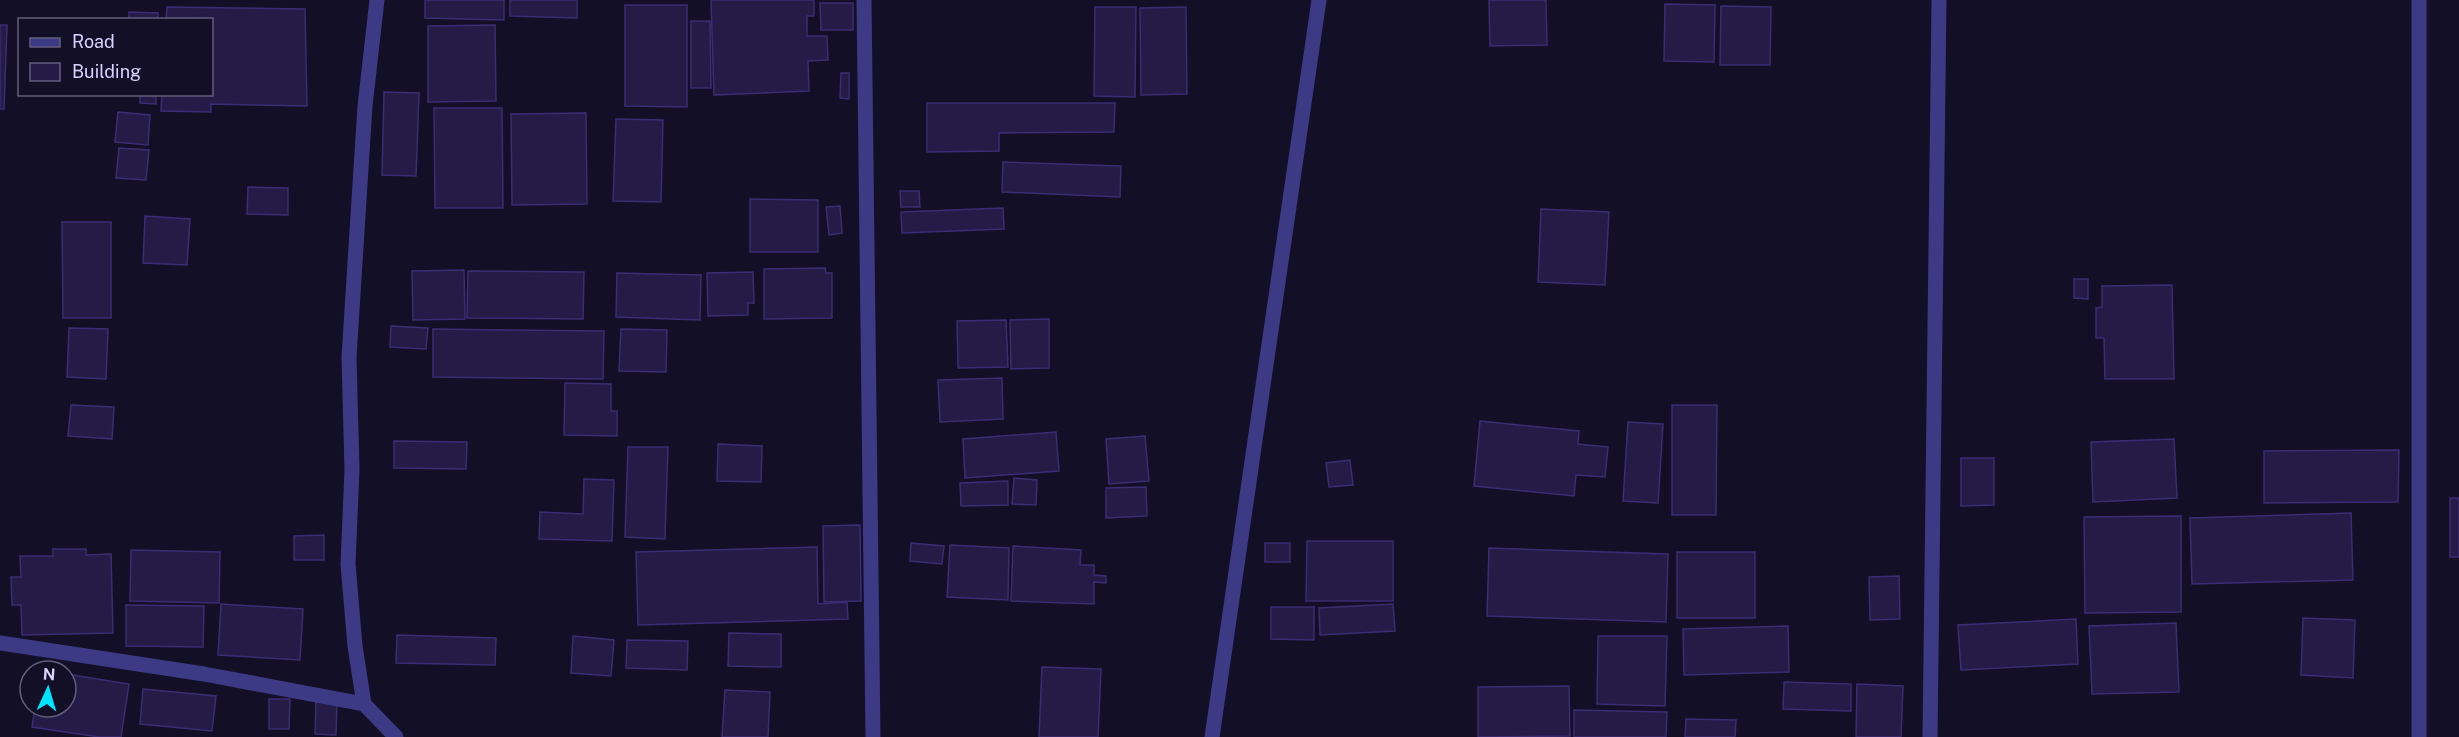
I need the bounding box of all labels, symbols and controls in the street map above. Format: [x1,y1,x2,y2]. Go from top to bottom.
legend [18,18,213,96]
text: Road [72,31,115,52]
text: Building [72,61,141,82]
north arrow [18,659,78,719]
text: N [42,665,56,684]

